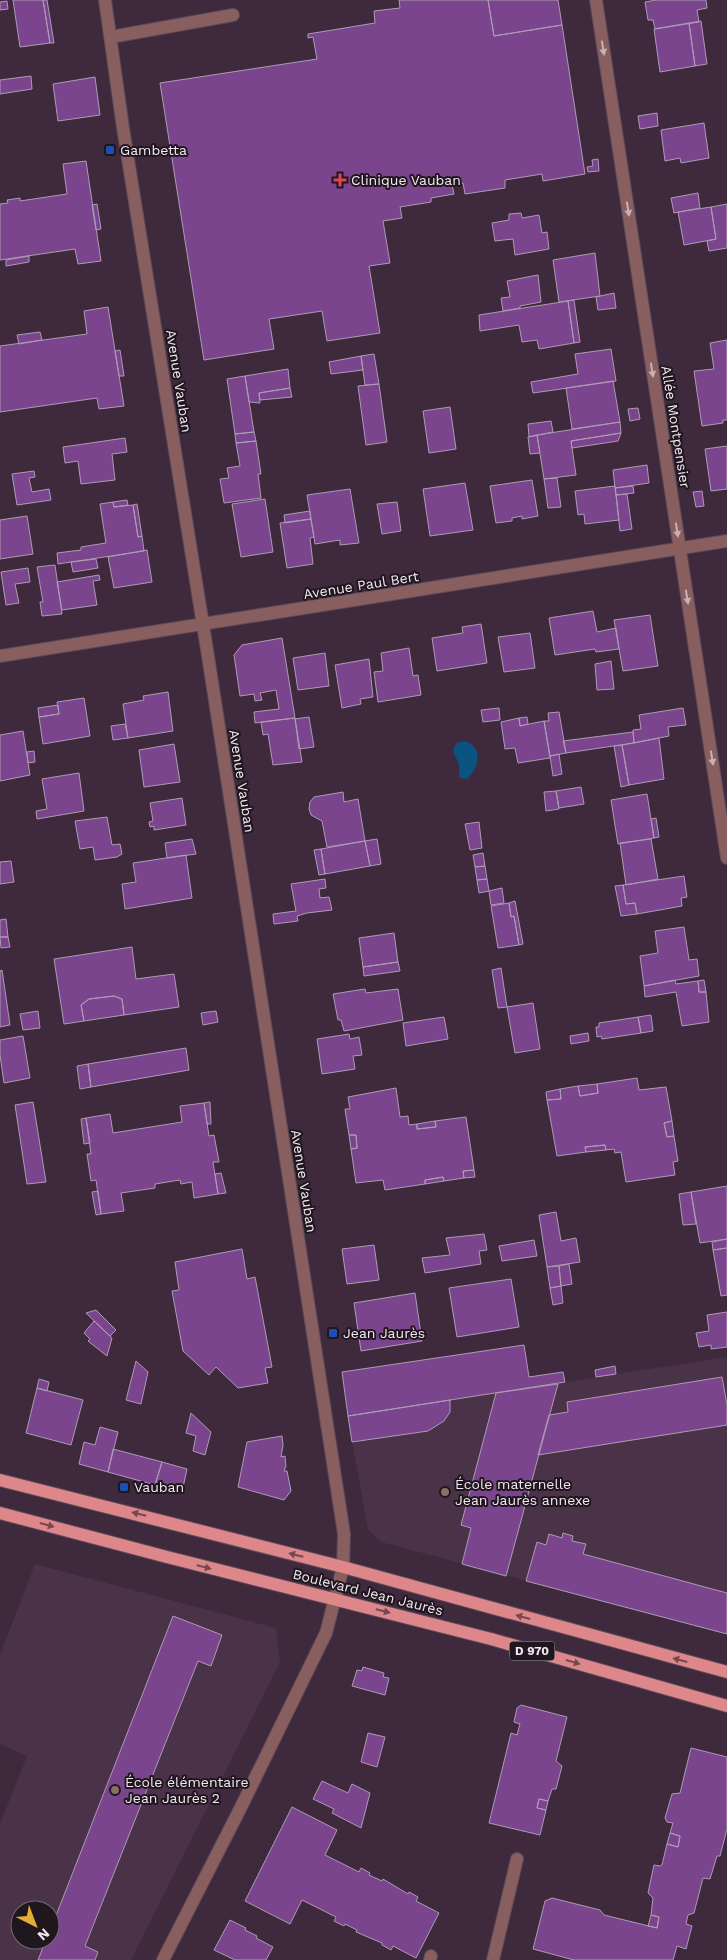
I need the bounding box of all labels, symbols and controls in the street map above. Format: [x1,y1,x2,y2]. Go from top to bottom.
one-way arrow [600,41,608,57]
place label: Gambetta [120,142,187,158]
marker: Gambetta [104,144,116,156]
place label: Clinique Vauban [351,172,461,188]
marker: Clinique Vauban [333,173,347,187]
one-way arrow [624,201,632,217]
street label: Avenue Vauban [163,328,195,434]
one-way arrow [648,362,656,378]
street label: Allée Montpensier [658,365,694,490]
one-way arrow [673,522,681,538]
street label: Avenue Paul Bert [302,568,420,602]
one-way arrow [683,590,691,606]
street label: Avenue Vauban [226,728,258,834]
one-way arrow [708,750,716,766]
street label: Avenue Vauban [288,1128,320,1234]
place label: Jean Jaurès [343,1325,425,1341]
marker: Jean Jaurès [327,1327,339,1339]
place label: École maternelle Jean Jaurès annexe [455,1476,590,1508]
place label: Vauban [134,1479,184,1495]
marker: Vauban [118,1481,130,1493]
marker: École maternelle Jean Jaurès annexe [439,1486,451,1498]
one-way arrow [131,1510,146,1518]
one-way arrow [40,1522,55,1530]
one-way arrow [289,1551,304,1559]
one-way arrow [197,1563,212,1571]
street label: Boulevard Jean Jaurès [291,1566,445,1618]
one-way arrow [375,1607,390,1615]
one-way arrow [516,1612,531,1620]
road number: D 970 [510,1642,554,1660]
one-way arrow [672,1655,687,1663]
one-way arrow [566,1659,581,1667]
place label: École élémentaire Jean Jaurès 2 [125,1774,249,1806]
marker: École élémentaire Jean Jaurès 2 [109,1784,121,1796]
north arrow [10,1900,60,1950]
text: N [34,1925,53,1944]

